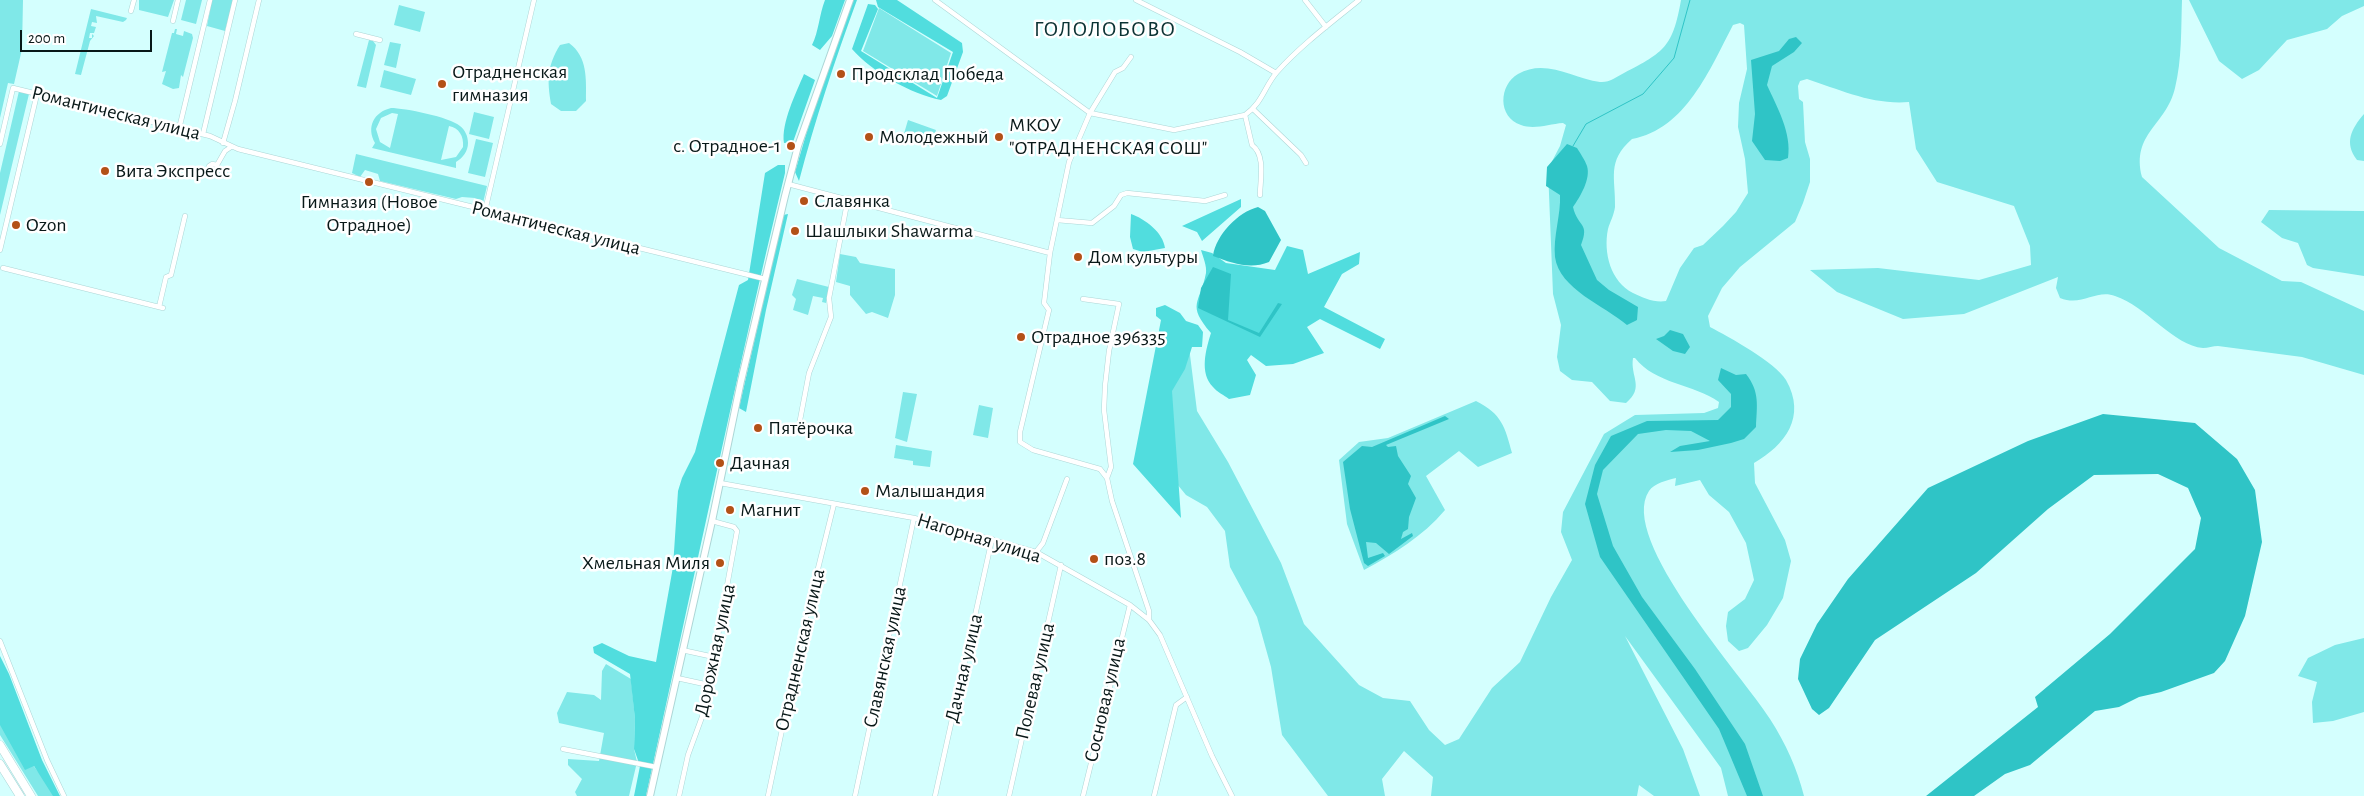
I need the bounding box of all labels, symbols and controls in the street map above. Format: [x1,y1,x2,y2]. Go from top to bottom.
district label: ГОЛОЛОБОВО [1033,16,1177,42]
scale bar [22,20,155,52]
text: 200 m [28,31,65,46]
place label: Отрадненская гимназия [452,60,567,107]
place label: Продсклад Победа [851,62,1004,86]
marker: Продсклад Победа [835,68,847,80]
marker: Отрадненская гимназия [436,78,448,90]
street label: Романтическая улица [29,80,203,146]
place label: МКОУ "ОТРАДНЕНСКАЯ СОШ" [1009,113,1207,160]
place label: Молодежный [879,125,989,149]
marker: Молодежный [863,131,875,143]
marker: МКОУ "ОТРАДНЕНСКАЯ СОШ" [993,131,1005,143]
place label: с. Отрадное-1 [673,134,781,158]
marker: с. Отрадное-1 [785,140,797,152]
place label: Вита Экспресс [115,159,230,183]
marker: Вита Экспресс [99,165,111,177]
marker: Гимназия (Новое Отрадное) [363,176,375,188]
place label: Славянка [814,189,890,213]
place label: Гимназия (Новое Отрадное) [300,190,438,237]
street label: Романтическая улица [469,195,643,261]
marker: Славянка [798,195,810,207]
place label: Ozon [26,213,67,237]
marker: Ozon [10,219,22,231]
place label: Шашлыки Shawarma [805,219,973,243]
marker: Шашлыки Shawarma [789,225,801,237]
place label: Дом культуры [1088,245,1198,269]
marker: Дом культуры [1072,251,1084,263]
place label: Отрадное 396335 [1031,325,1166,349]
marker: Отрадное 396335 [1015,331,1027,343]
place label: Пятёрочка [768,416,853,440]
marker: Пятёрочка [752,422,764,434]
place label: Дачная [730,451,790,475]
marker: Дачная [714,457,726,469]
place label: Малышандия [875,479,985,503]
marker: Малышандия [859,485,871,497]
place label: Магнит [740,498,800,522]
marker: Магнит [724,504,736,516]
street label: Нагорная улица [914,508,1044,568]
place label: поз.8 [1104,547,1146,571]
place label: Хмельная Миля [582,551,710,575]
marker: поз.8 [1088,553,1100,565]
marker: Хмельная Миля [714,557,726,569]
street label: Отрадненская улица [770,566,830,734]
street label: Дорожная улица [689,581,741,719]
street label: Славянская улица [858,584,912,730]
street label: Дачная улица [940,611,988,725]
street label: Полевая улица [1010,620,1060,742]
street label: Сосновая улица [1079,635,1131,765]

